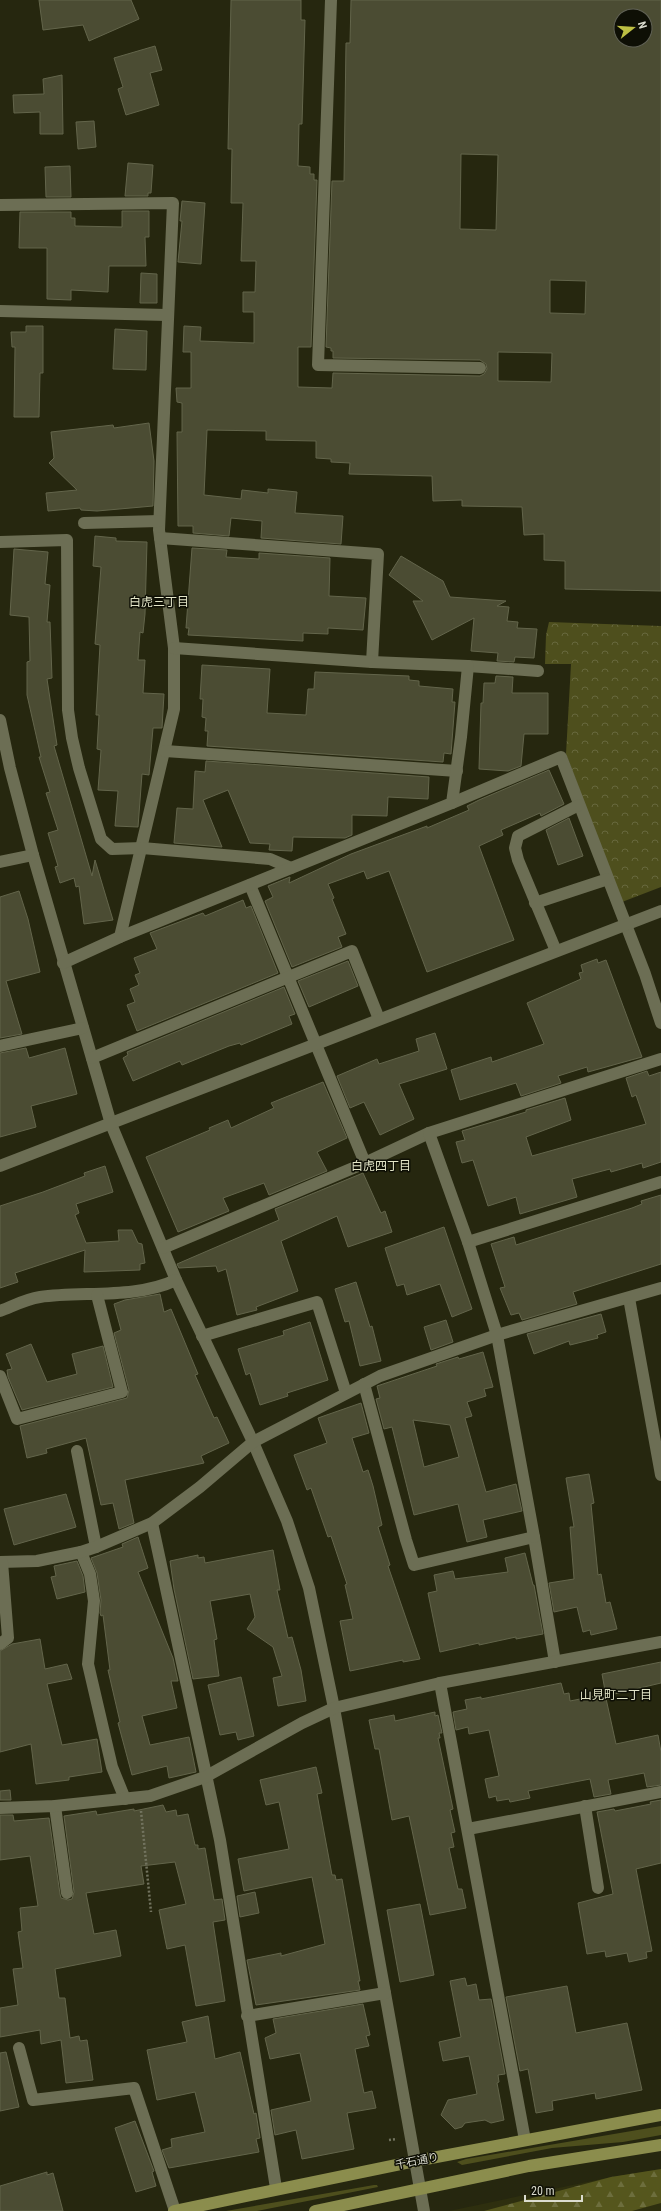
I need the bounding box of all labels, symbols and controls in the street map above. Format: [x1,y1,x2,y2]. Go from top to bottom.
north arrow [613,8,653,48]
text: N [635,20,649,31]
district label: 白虎三丁目 [129,595,189,609]
district label: 白虎四丁目 [351,1159,411,1173]
district label: 山見町二丁目 [580,1688,652,1702]
street label: 千石通り [394,2150,440,2172]
scale bar [525,2177,582,2203]
text: 20 m [531,2184,555,2198]

